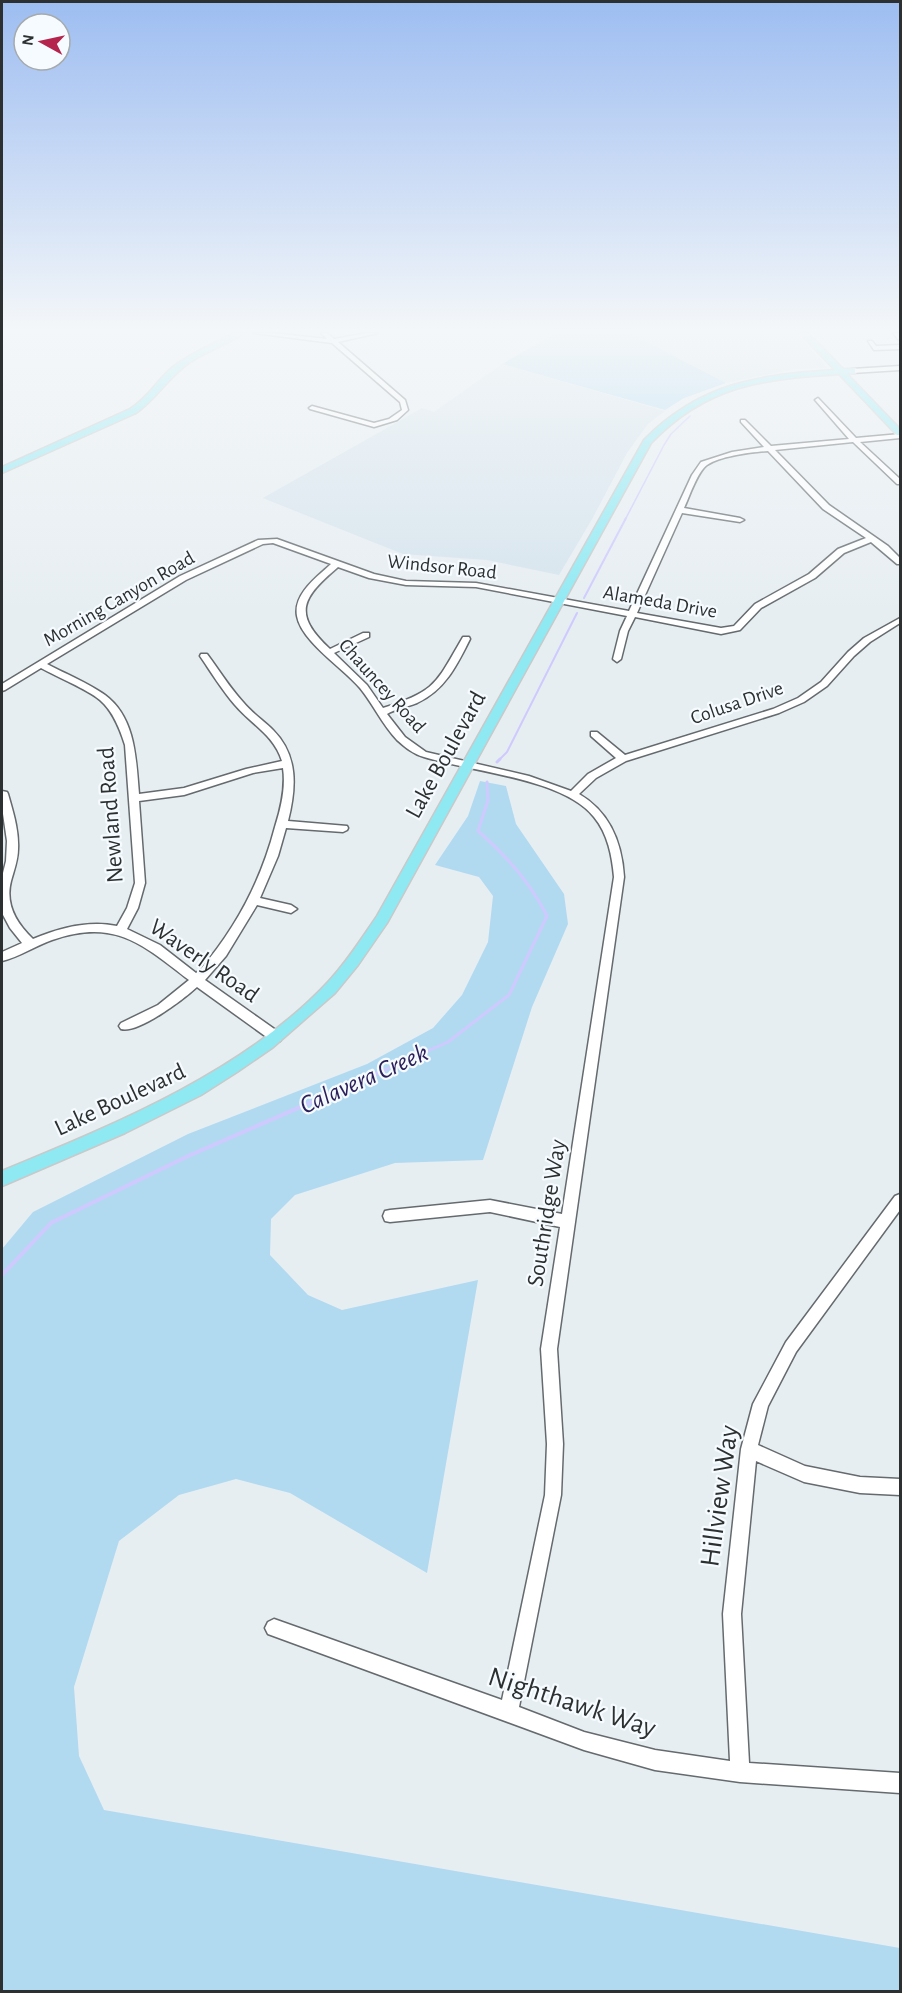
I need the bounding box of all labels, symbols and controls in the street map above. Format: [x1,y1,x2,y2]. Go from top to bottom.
north arrow [12,12,72,72]
text: N [19,33,37,47]
street label: Morning Canyon Road [40,548,198,650]
street label: Windsor Road [386,551,498,583]
street label: Alameda Drive [602,582,718,622]
street label: Chauncey Road [335,635,429,737]
street label: Colusa Drive [688,678,786,728]
street label: Lake Boulevard [401,687,491,823]
street label: Newland Road [94,746,128,884]
street label: Waverly Road [145,915,263,1007]
water label: Calavera Creek [296,1039,432,1119]
street label: Lake Boulevard [51,1059,189,1141]
street label: Southridge Way [524,1138,570,1288]
street label: Hillview Way [696,1423,744,1569]
street label: Nighthawk Way [485,1663,659,1743]

